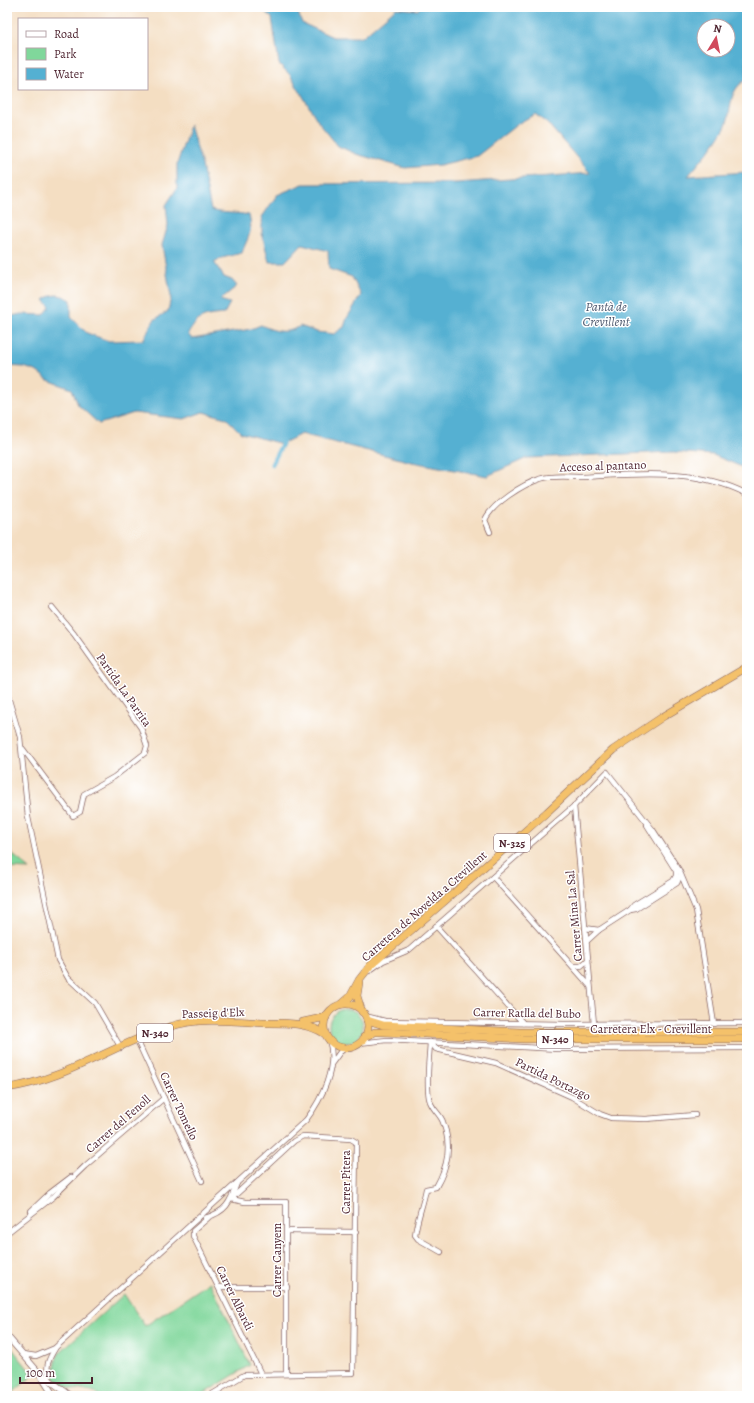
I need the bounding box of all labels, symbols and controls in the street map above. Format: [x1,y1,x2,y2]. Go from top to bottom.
legend [18,18,148,90]
north arrow [696,18,736,58]
text: N [712,21,723,37]
text: Road [54,26,80,42]
text: Park [54,46,77,62]
text: Water [53,66,84,82]
water label: Pantà de Crevillent [583,298,631,330]
street label: Acceso al pantano [558,456,647,476]
street label: Partida La Parrita [93,650,156,730]
road number: N-325 [494,834,530,852]
street label: Carretera de Novelda a Crevillent [358,847,490,965]
street label: Carrer Mina La Sal [562,870,586,962]
street label: Passeig d'Elx [181,1004,245,1022]
street label: Carrer Ratlla del Bubo [473,1004,581,1022]
street label: Carretera Elx - Crevillent [590,1021,712,1037]
road number: N-340 [137,1024,173,1042]
road number: N-340 [537,1030,573,1048]
street label: Partida Portazgo [513,1054,593,1104]
street label: Carrer Tomello [156,1069,202,1143]
street label: Carrer del Fenoll [82,1091,154,1157]
street label: Carrer Pitera [338,1150,354,1214]
street label: Carrer Canyem [269,1223,285,1297]
street label: Carrer Albardi [212,1263,258,1333]
scale bar [20,1359,92,1385]
text: 100 m [26,1365,55,1381]

